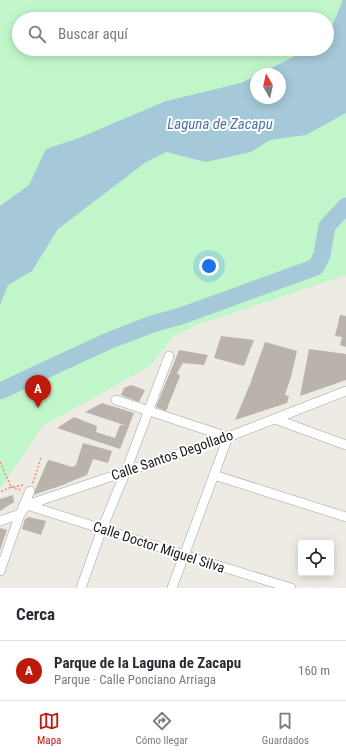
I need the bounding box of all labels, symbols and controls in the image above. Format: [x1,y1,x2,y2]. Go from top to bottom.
search box [12,12,334,56]
icon: search [26,23,48,45]
text: Buscar aquí [58,25,128,43]
north arrow [250,68,286,104]
water label: Laguna de Zacapu [167,115,273,133]
your location [199,256,219,276]
pin: A [25,375,51,408]
street label: Calle Santos Degollado [109,427,235,483]
street label: Calle Doctor Miguel Silva [91,518,227,576]
map controls [298,540,334,576]
button: locate [298,540,334,576]
text: Cerca [16,604,55,624]
text: Parque de la Laguna de Zacapu [54,654,241,672]
text: A [25,663,33,678]
text: 160 m [298,663,330,678]
text: Parque · Calle Ponciano Arriaga [54,672,216,687]
tab: Mapa [37,710,61,747]
tab: Cómo llegar [135,710,188,747]
tab: Guardados [262,710,309,747]

